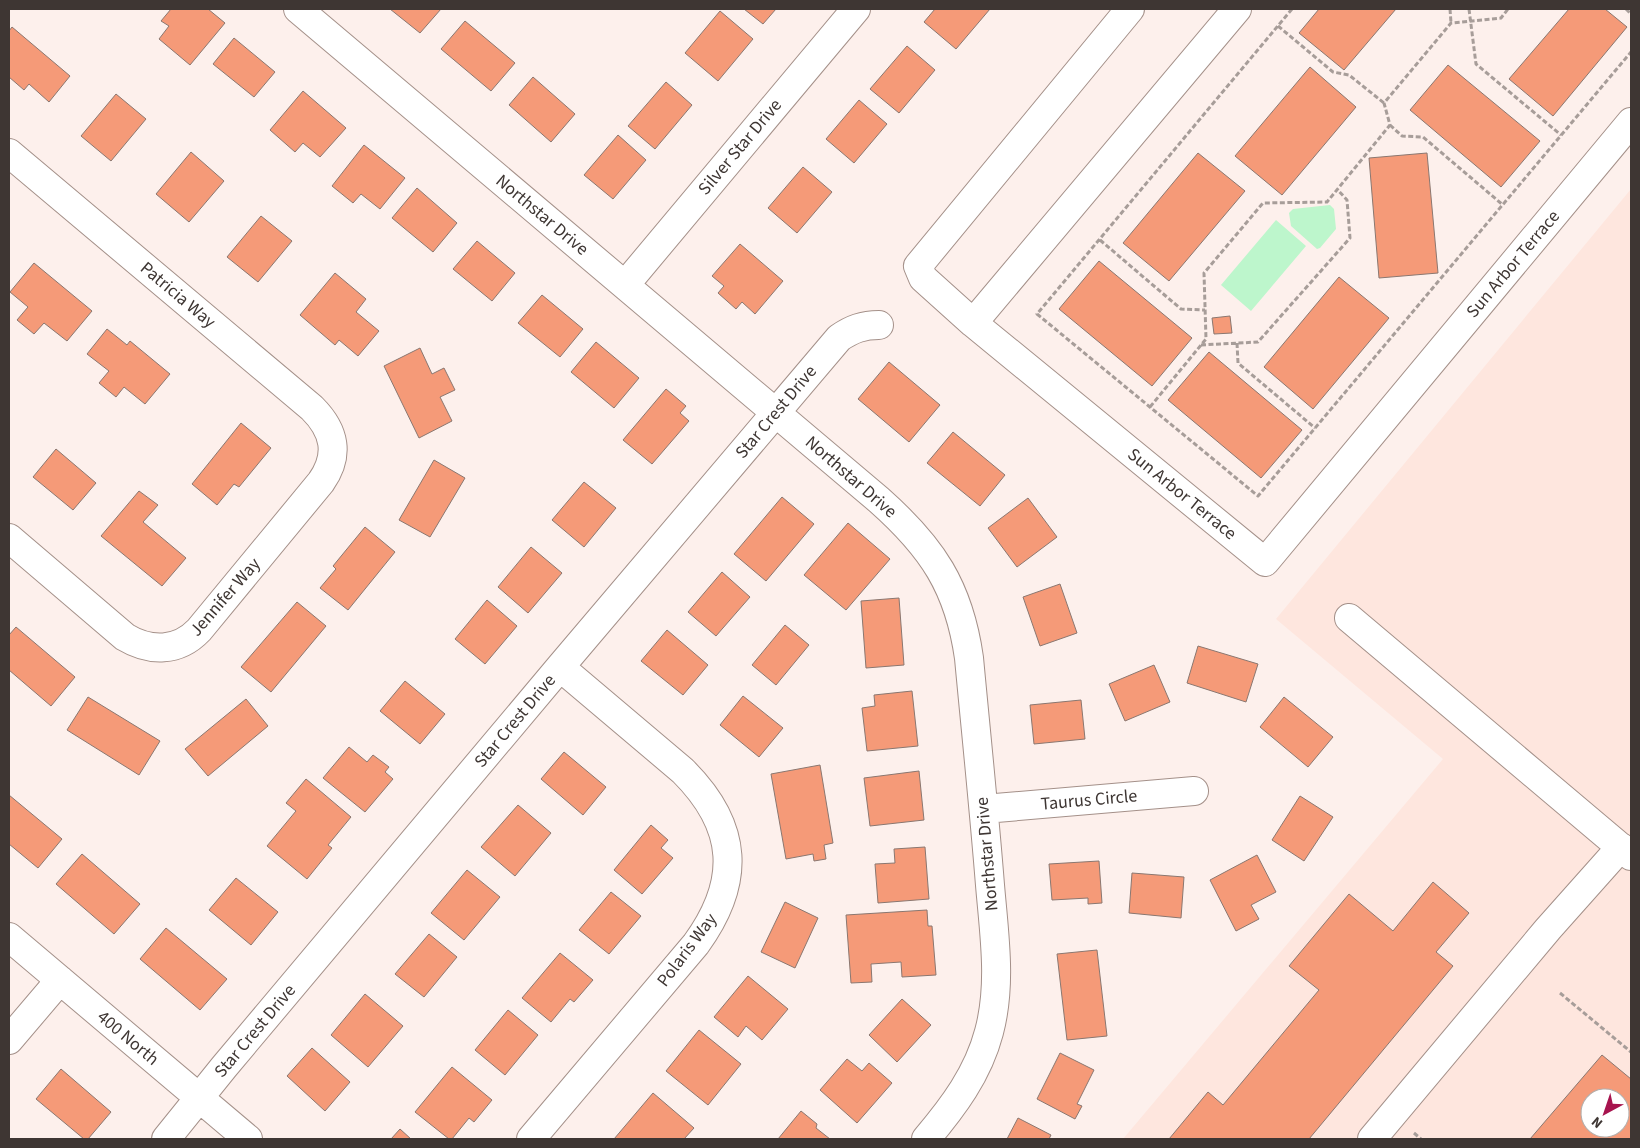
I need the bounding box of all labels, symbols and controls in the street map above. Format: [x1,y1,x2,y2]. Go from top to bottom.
street label: Silver Star Drive [692,93,788,200]
street label: Northstar Drive [490,169,594,261]
street label: Sun Arbor Terrace [1460,205,1566,323]
street label: Patricia Way [135,256,222,334]
street label: Star Crest Drive [729,360,823,464]
street label: Northstar Drive [800,430,902,524]
street label: Sun Arbor Terrace [1122,442,1242,546]
street label: Jennifer Way [184,552,267,642]
street label: Star Crest Drive [468,669,562,773]
street label: Taurus Circle [1040,783,1138,817]
street label: Northstar Drive [970,796,1004,912]
street label: Polaris Way [651,908,723,992]
street label: Star Crest Drive [208,979,302,1083]
street label: 400 North [92,1005,164,1071]
north arrow [1580,1088,1630,1138]
text: N [1587,1112,1607,1133]

